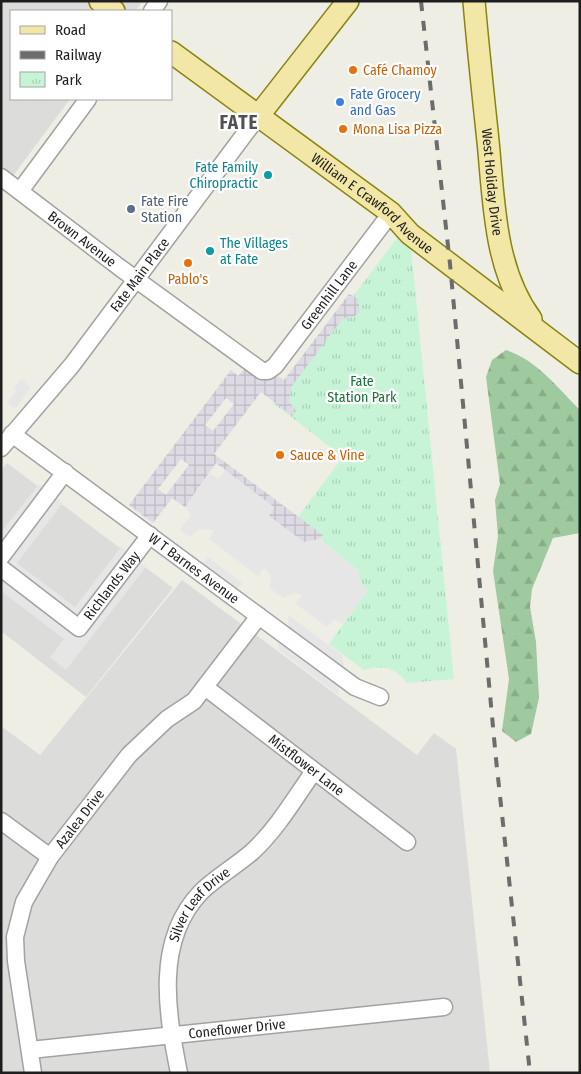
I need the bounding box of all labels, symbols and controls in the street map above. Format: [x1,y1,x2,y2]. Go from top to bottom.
legend [10,10,172,100]
text: Road [55,21,86,39]
text: Railway [55,46,102,64]
place label: Café Chamoy [363,62,437,79]
marker: Café Chamoy [347,64,359,76]
text: Park [55,71,82,89]
place label: Fate Grocery and Gas [350,86,421,119]
marker: Fate Grocery and Gas [334,96,346,108]
district label: FATE [219,111,259,134]
place label: Mona Lisa Pizza [353,121,442,138]
marker: Mona Lisa Pizza [337,123,349,135]
street label: West Holiday Drive [478,128,506,237]
street label: William E Crawford Avenue [308,149,436,258]
place label: Fate Family Chiropractic [189,159,259,192]
marker: Fate Family Chiropractic [262,169,274,181]
place label: Fate Fire Station [141,193,188,226]
marker: Fate Fire Station [125,203,137,215]
street label: Brown Avenue [44,208,119,271]
street label: Fate Main Place [107,235,173,315]
place label: The Villages at Fate [220,235,288,268]
marker: The Villages at Fate [204,245,216,257]
marker: Pablo's [182,257,194,269]
street label: Greenhill Lane [298,257,361,333]
place label: Pablo's [168,271,208,288]
park label: Fate Station Park [327,373,397,406]
place label: Sauce & Vine [290,447,365,464]
marker: Sauce & Vine [274,449,286,461]
street label: W T Barnes Avenue [145,529,242,608]
street label: Richlands Way [80,547,144,624]
street label: Mistflower Lane [265,731,347,800]
street label: Azalea Drive [52,786,108,852]
street label: Silver Leaf Drive [166,864,234,944]
street label: Coneflower Drive [188,1016,286,1042]

